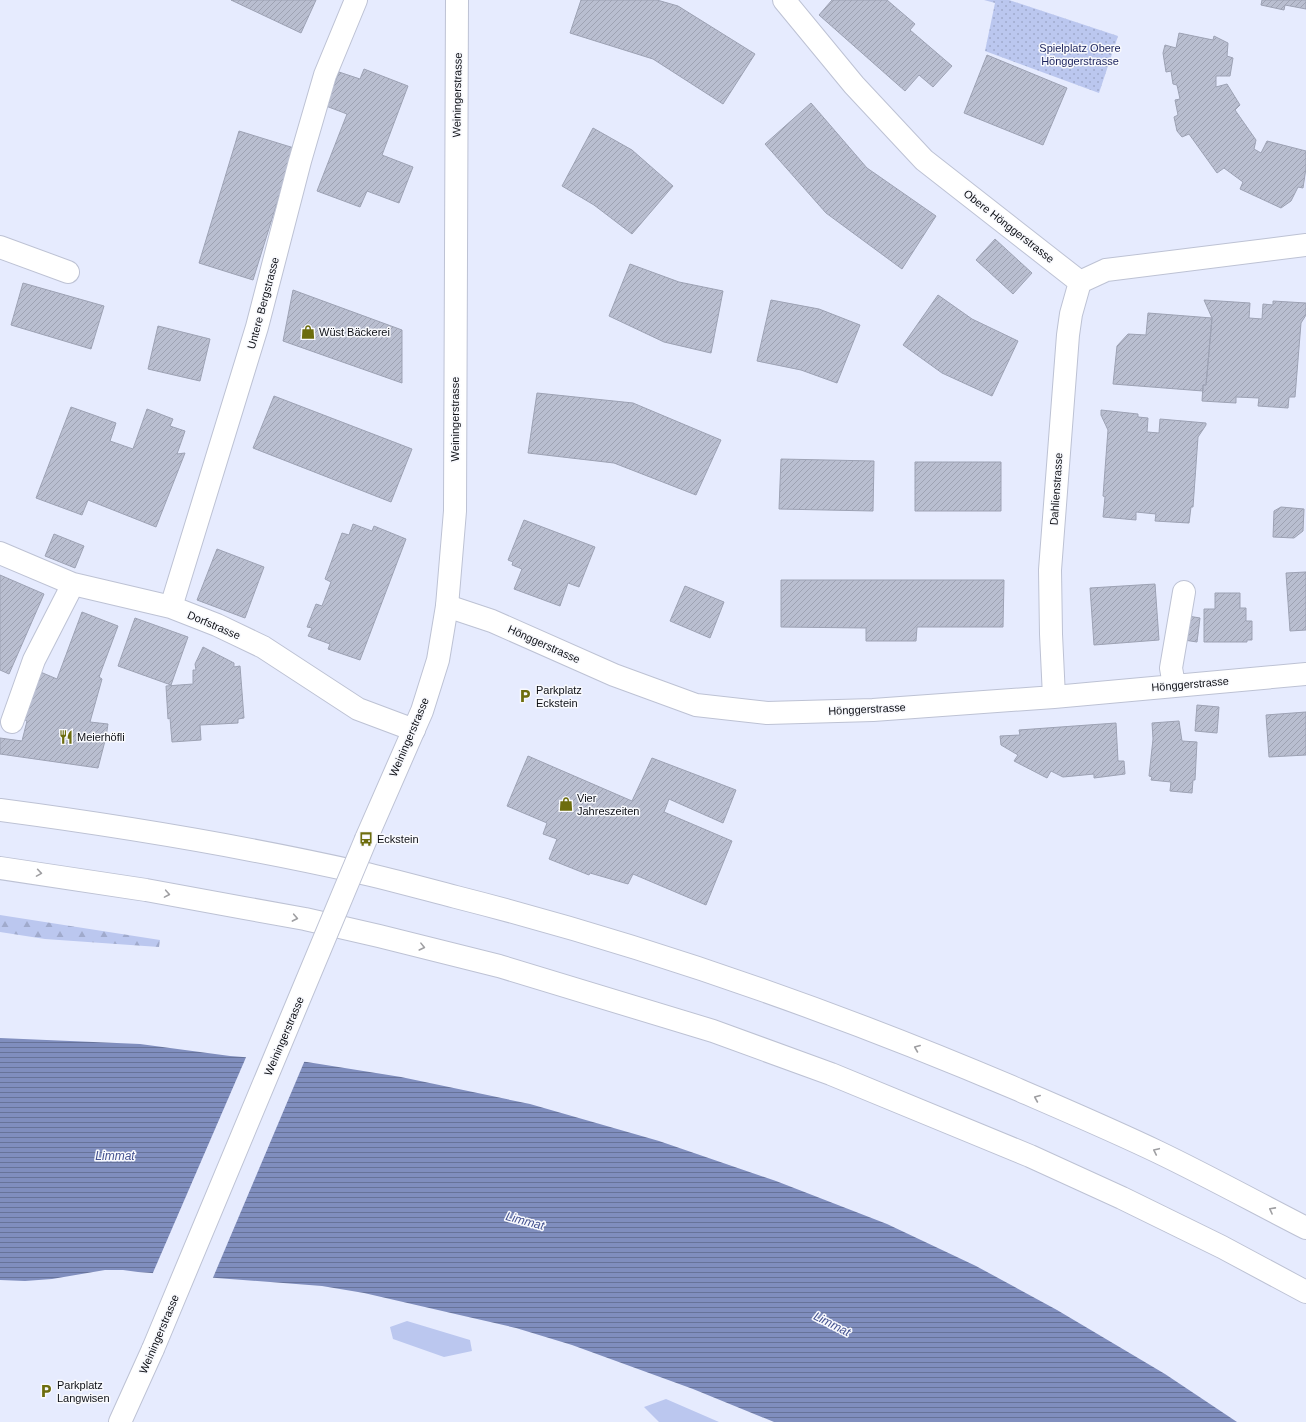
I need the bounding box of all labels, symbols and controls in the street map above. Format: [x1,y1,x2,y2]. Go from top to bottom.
park label: Spielplatz Obere Hönggerstrasse [1039,42,1121,67]
street label: Weiningerstrasse [450,53,464,137]
street label: Obere Hönggerstrasse [961,187,1057,265]
street label: Untere Bergstrasse [245,256,281,350]
shop icon: Wüst Bäckerei [300,324,316,340]
place label: Wüst Bäckerei [319,326,390,338]
street label: Weiningerstrasse [449,377,461,461]
street label: Dahlienstrasse [1047,452,1065,526]
street label: Dorfstrasse [186,608,242,642]
street label: Hönggerstrasse [506,623,582,665]
street label: Hönggerstrasse [1151,675,1229,693]
place label: Parkplatz Eckstein [536,684,582,709]
parking icon: Parkplatz Eckstein [517,688,533,704]
street label: Weiningerstrasse [387,696,431,778]
street label: Hönggerstrasse [828,701,906,717]
restaurant icon: Meierhöfli [58,729,74,745]
place label: Meierhöfli [77,731,125,743]
place label: Vier Jahreszeiten [577,792,639,817]
shop icon: Vier Jahreszeiten [558,796,574,812]
bus stop icon: Eckstein [358,831,374,847]
place label: Eckstein [377,833,419,845]
one-way arrow [36,868,42,877]
one-way arrow [164,889,170,898]
one-way arrow [292,913,298,921]
one-way arrow [418,942,425,950]
street label: Weiningerstrasse [262,995,306,1077]
one-way arrow [914,1045,922,1053]
one-way arrow [1034,1095,1041,1103]
one-way arrow [1152,1148,1160,1156]
water label: Limmat [95,1149,135,1163]
one-way arrow [1268,1207,1276,1215]
water label: Limmat [504,1209,546,1233]
street label: Weiningerstrasse [137,1293,181,1375]
water label: Limmat [811,1309,853,1339]
place label: Parkplatz Langwisen [57,1379,110,1404]
parking icon: Parkplatz Langwisen [38,1383,54,1399]

